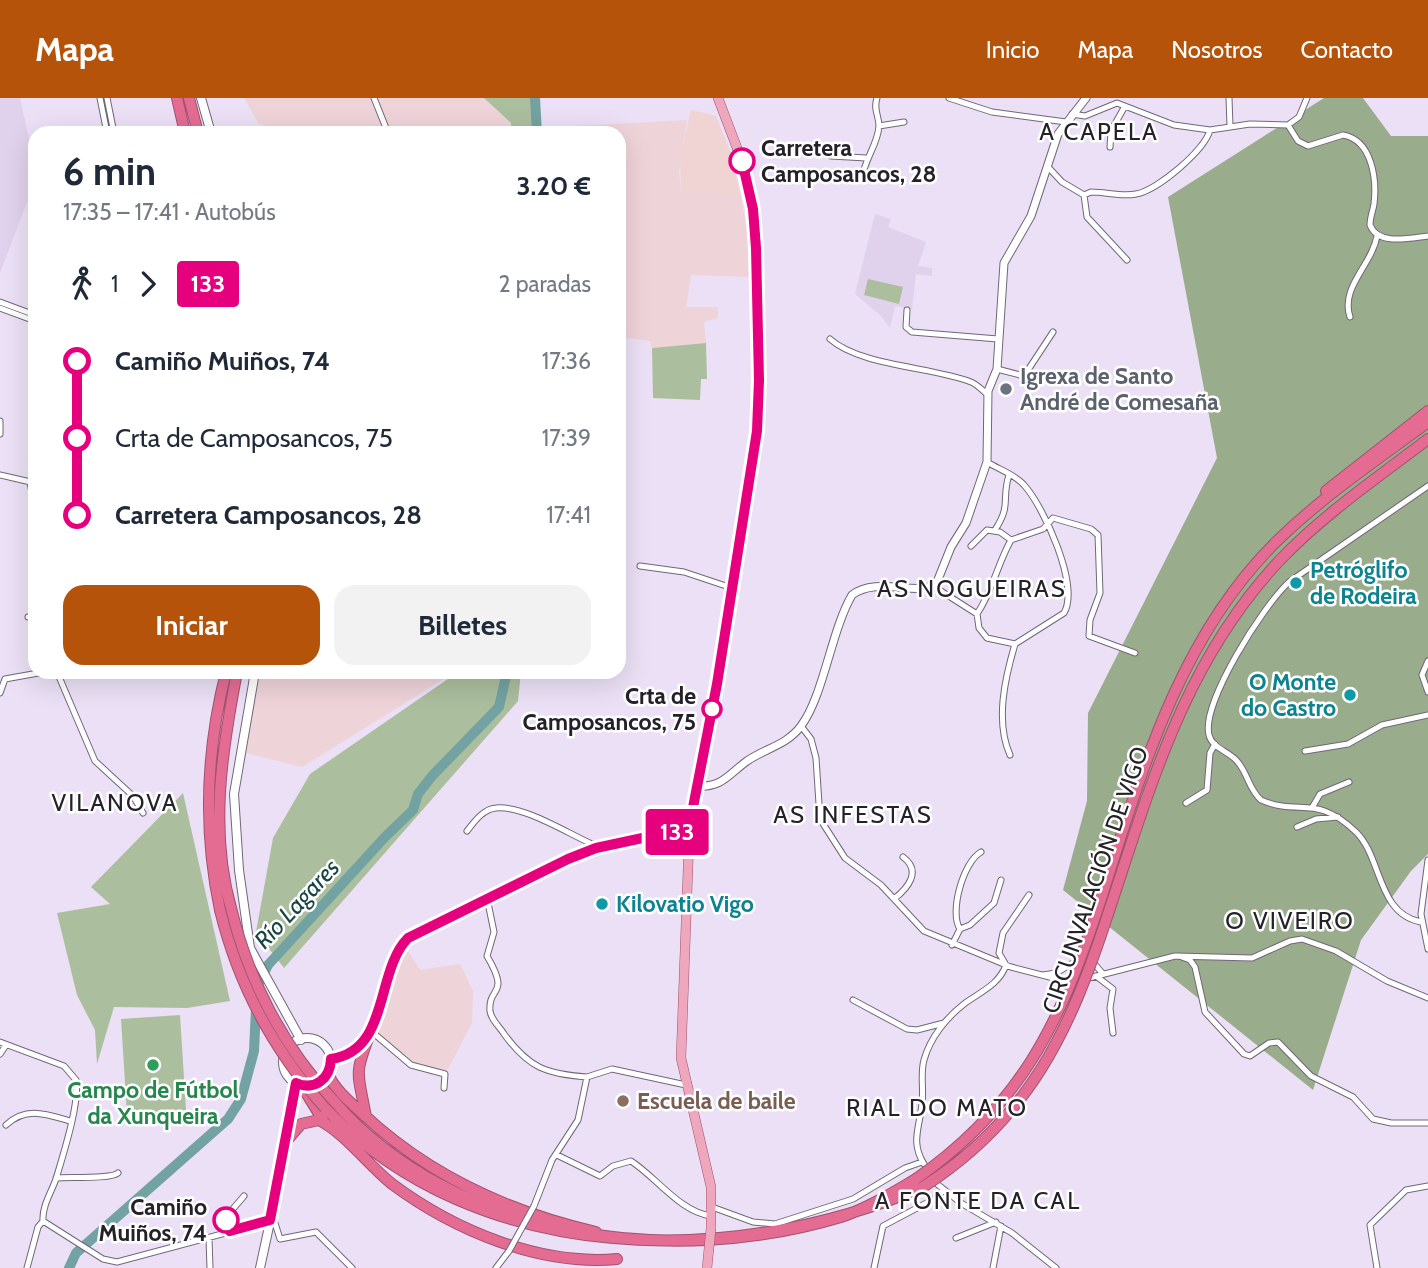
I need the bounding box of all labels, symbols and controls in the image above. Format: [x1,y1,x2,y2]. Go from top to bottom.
text: Mapa [35,29,114,69]
text: Inicio [986,35,1039,64]
text: Mapa [1077,35,1133,64]
text: Nosotros [1171,35,1262,64]
text: Contacto [1300,35,1393,64]
district label: A CAPELA [1039,117,1159,146]
place label: Carretera Camposancos, 28 [761,134,936,188]
text: 6 min [63,148,156,195]
marker: Carretera Camposancos, 28 [729,148,755,174]
text: 3.20 € [517,170,591,202]
text: 17:35 – 17:41 · Autobús [63,198,276,226]
icon: walk [63,265,101,303]
icon: forward [129,265,167,303]
text: 133 [191,269,225,298]
text: 1 [111,270,119,298]
text: 2 paradas [498,270,591,298]
text: Camiño Muiños, 74 [115,345,330,377]
text: 17:36 [542,347,591,375]
place label: Igrexa de Santo André de Comesaña [1020,362,1219,416]
marker: Igrexa de Santo André de Comesaña [998,381,1014,397]
text: Crta de Camposancos, 75 [115,422,393,454]
text: 17:39 [542,424,591,452]
text: Carretera Camposancos, 28 [115,499,422,531]
text: 17:41 [546,501,591,529]
place label: Petróglifo de Rodeira [1310,556,1417,610]
district label: AS NOGUEIRAS [877,574,1067,603]
marker: Petróglifo de Rodeira [1288,575,1304,591]
button: Iniciar [63,585,320,665]
button: Billetes [334,585,591,665]
place label: O Monte do Castro [1241,668,1336,722]
place label: Crta de Camposancos, 75 [523,682,696,736]
marker: O Monte do Castro [1342,687,1358,703]
marker: Crta de Camposancos, 75 [702,699,722,719]
street label: CIRCUNVALACIÓN DE VIGO [1036,743,1154,1017]
district label: VILANOVA [52,788,178,817]
district label: AS INFESTAS [773,800,933,829]
line badge: 133 [637,809,717,855]
text: 133 [660,817,694,846]
water label: Río Lagares [248,853,345,954]
place label: Kilovatio Vigo [616,890,754,918]
marker: Kilovatio Vigo [594,896,610,912]
district label: O VIVEIRO [1225,906,1355,935]
marker: Campo de Fútbol da Xunqueira [145,1057,161,1073]
place label: Campo de Fútbol da Xunqueira [67,1076,239,1130]
place label: Escuela de baile [637,1087,796,1115]
marker: Escuela de baile [615,1093,631,1109]
district label: RIAL DO MATO [846,1093,1028,1122]
district label: A FONTE DA CAL [875,1186,1081,1215]
place label: Camiño Muiños, 74 [99,1193,207,1247]
marker: Camiño Muiños, 74 [213,1207,239,1233]

